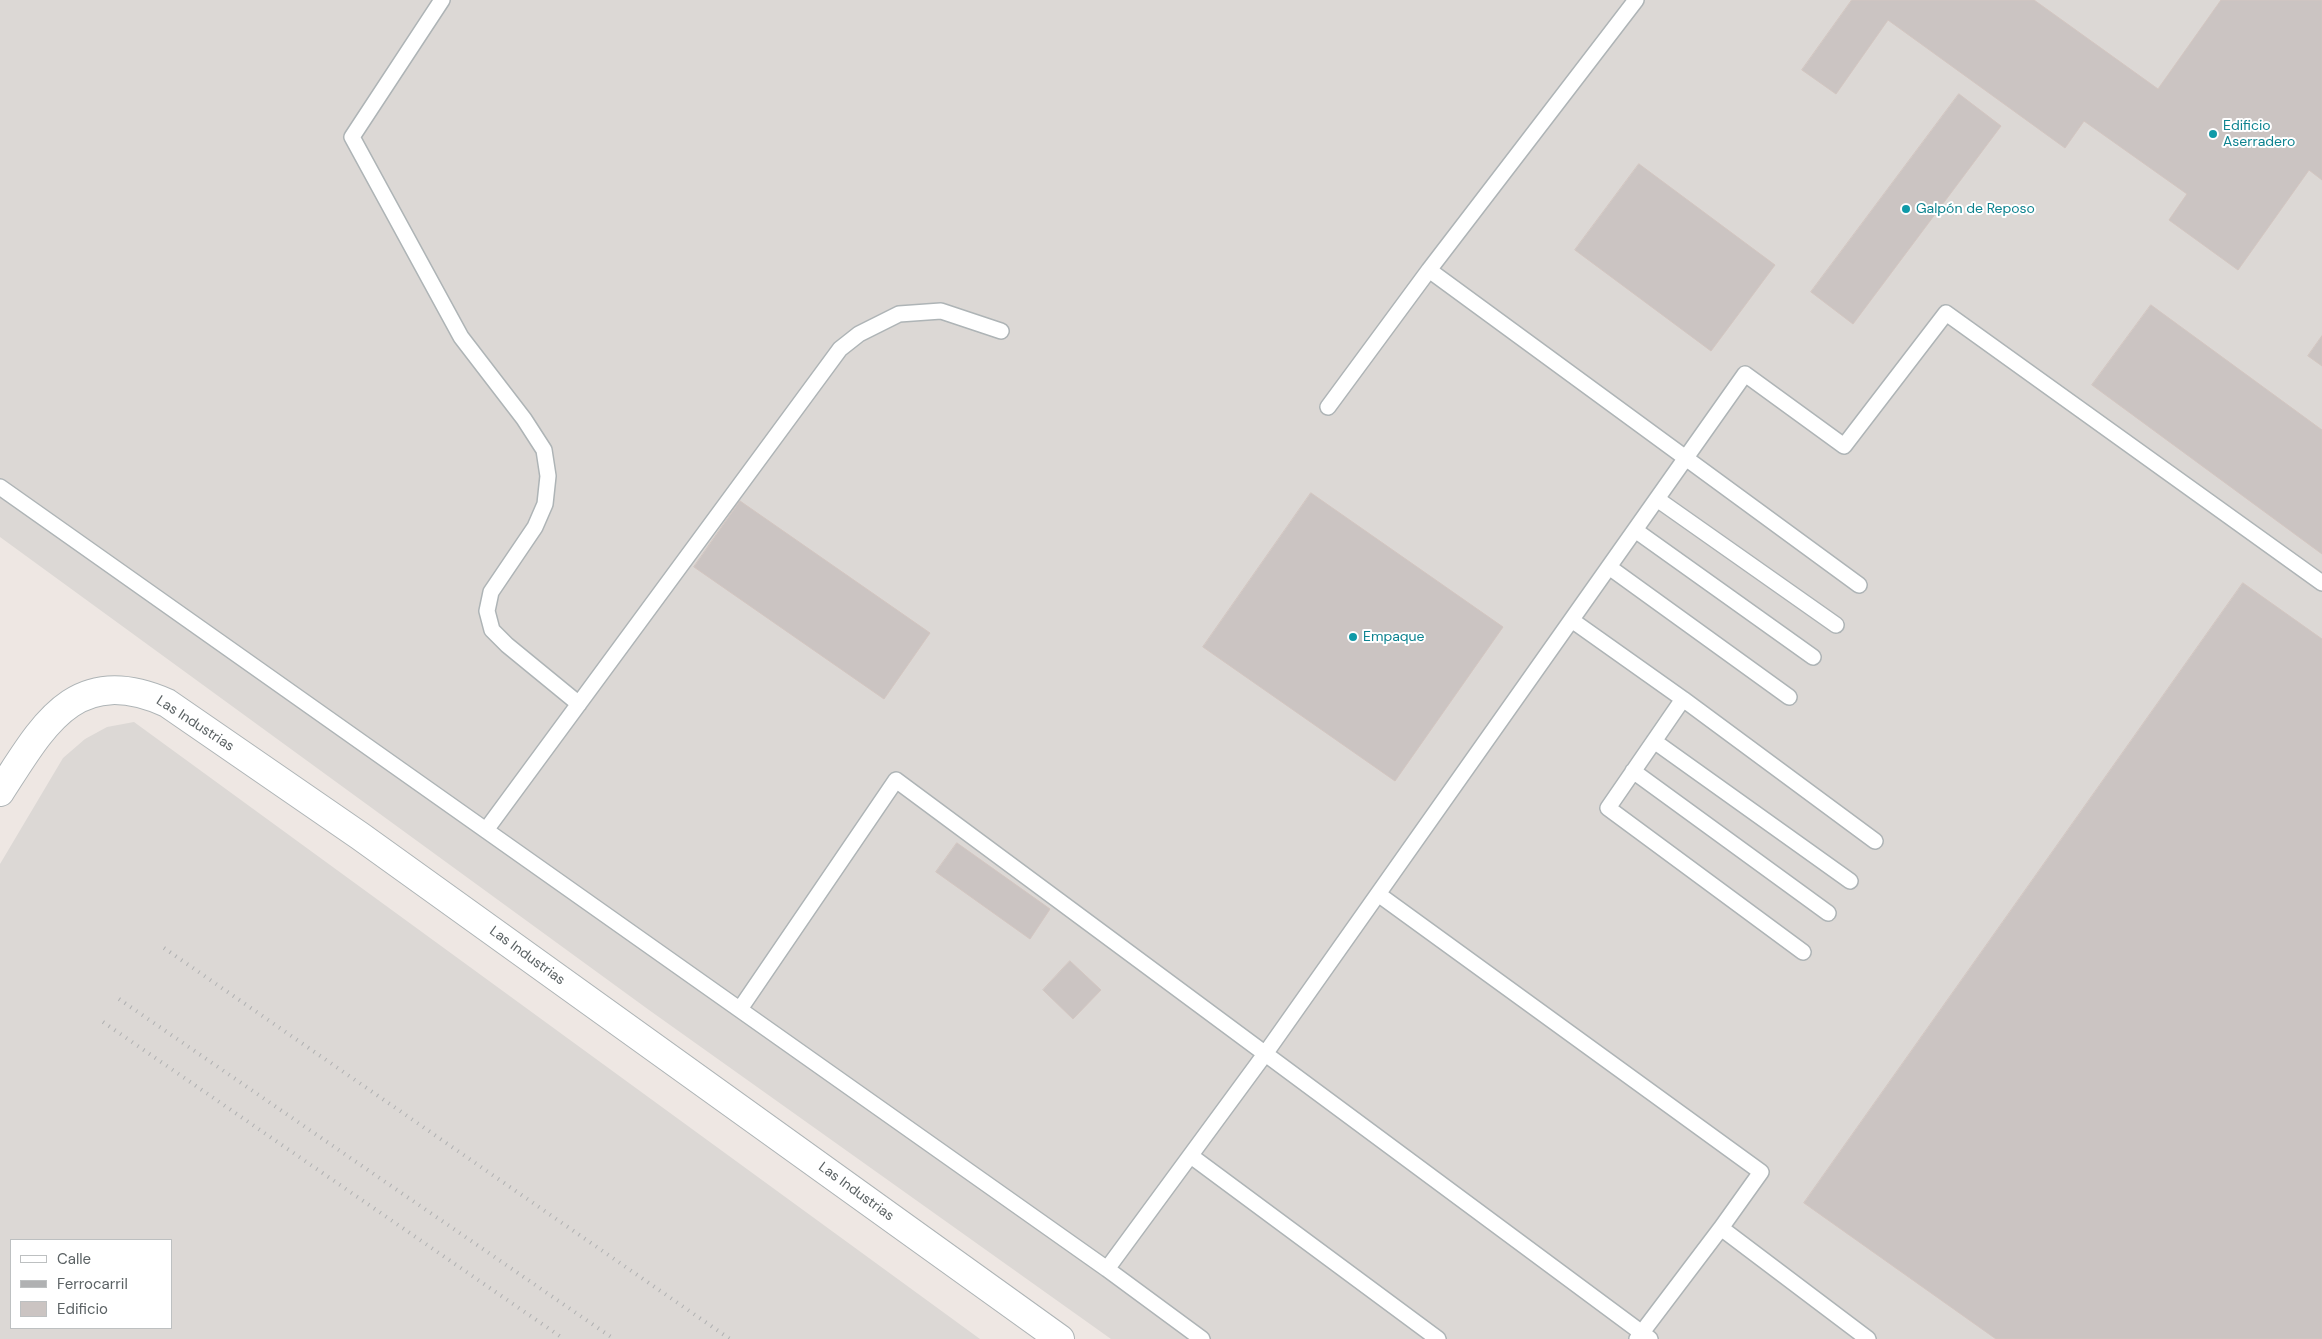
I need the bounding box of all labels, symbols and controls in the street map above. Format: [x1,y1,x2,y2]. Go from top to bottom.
place label: Edificio Aserradero [2223,118,2295,150]
marker: Edificio Aserradero [2207,128,2219,140]
place label: Galpón de Reposo [1916,201,2035,217]
marker: Galpón de Reposo [1900,203,1912,215]
place label: Empaque [1363,629,1425,645]
marker: Empaque [1347,631,1359,643]
street label: Las Industrias [153,693,237,755]
street label: Las Industrias [486,923,568,989]
street label: Las Industrias [815,1159,897,1225]
legend [10,1239,172,1329]
text: Calle [57,1249,91,1269]
text: Ferrocarril [57,1274,128,1294]
text: Edificio [57,1299,108,1319]

